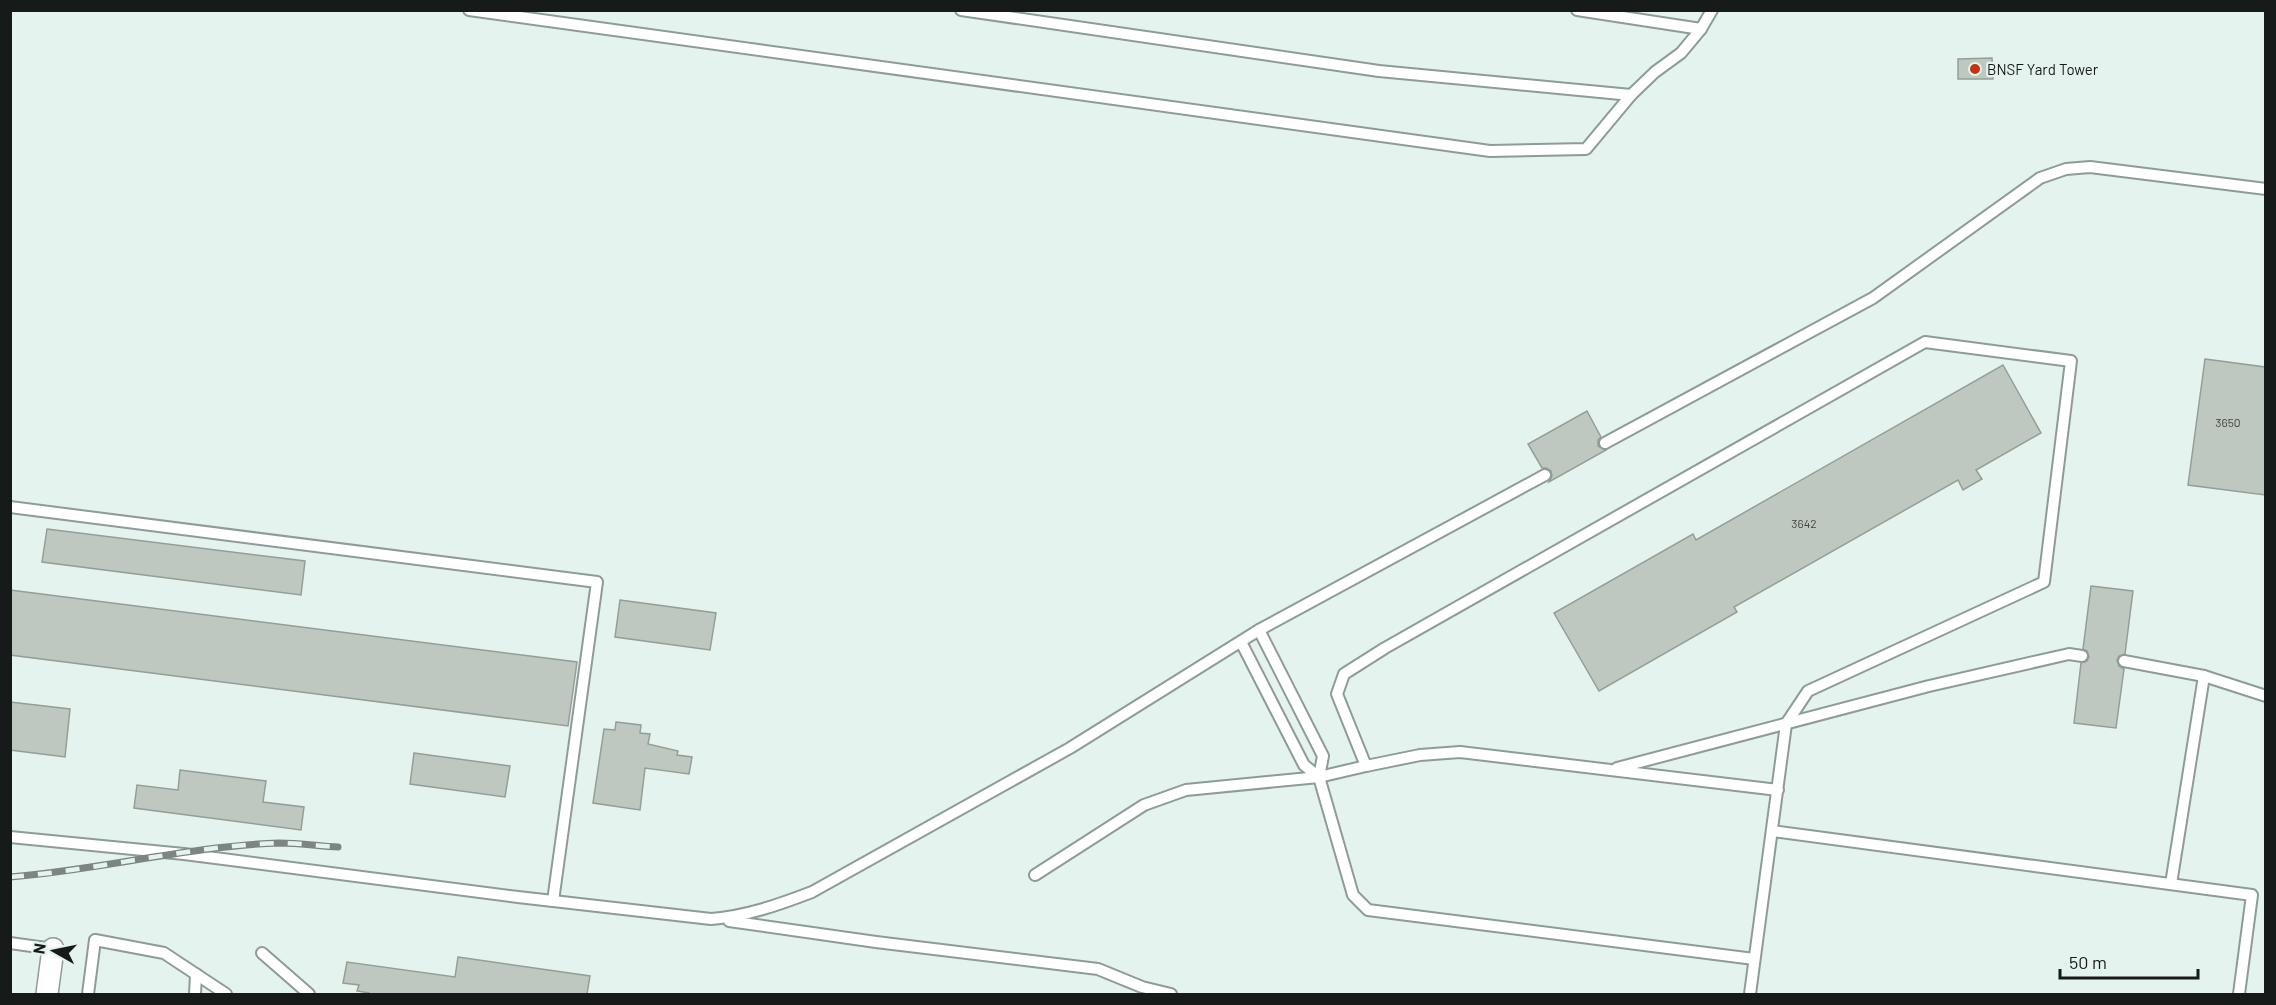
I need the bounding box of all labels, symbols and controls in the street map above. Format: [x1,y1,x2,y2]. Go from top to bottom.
place label: BNSF Yard Tower [1987,60,2099,78]
marker: BNSF Yard Tower [1968,62,1982,76]
house number: 3650 [2215,415,2241,429]
house number: 3642 [1791,516,1817,530]
north arrow [24,921,84,981]
text: N [28,942,49,955]
scale bar [2060,942,2198,980]
text: 50 m [2069,951,2107,973]

